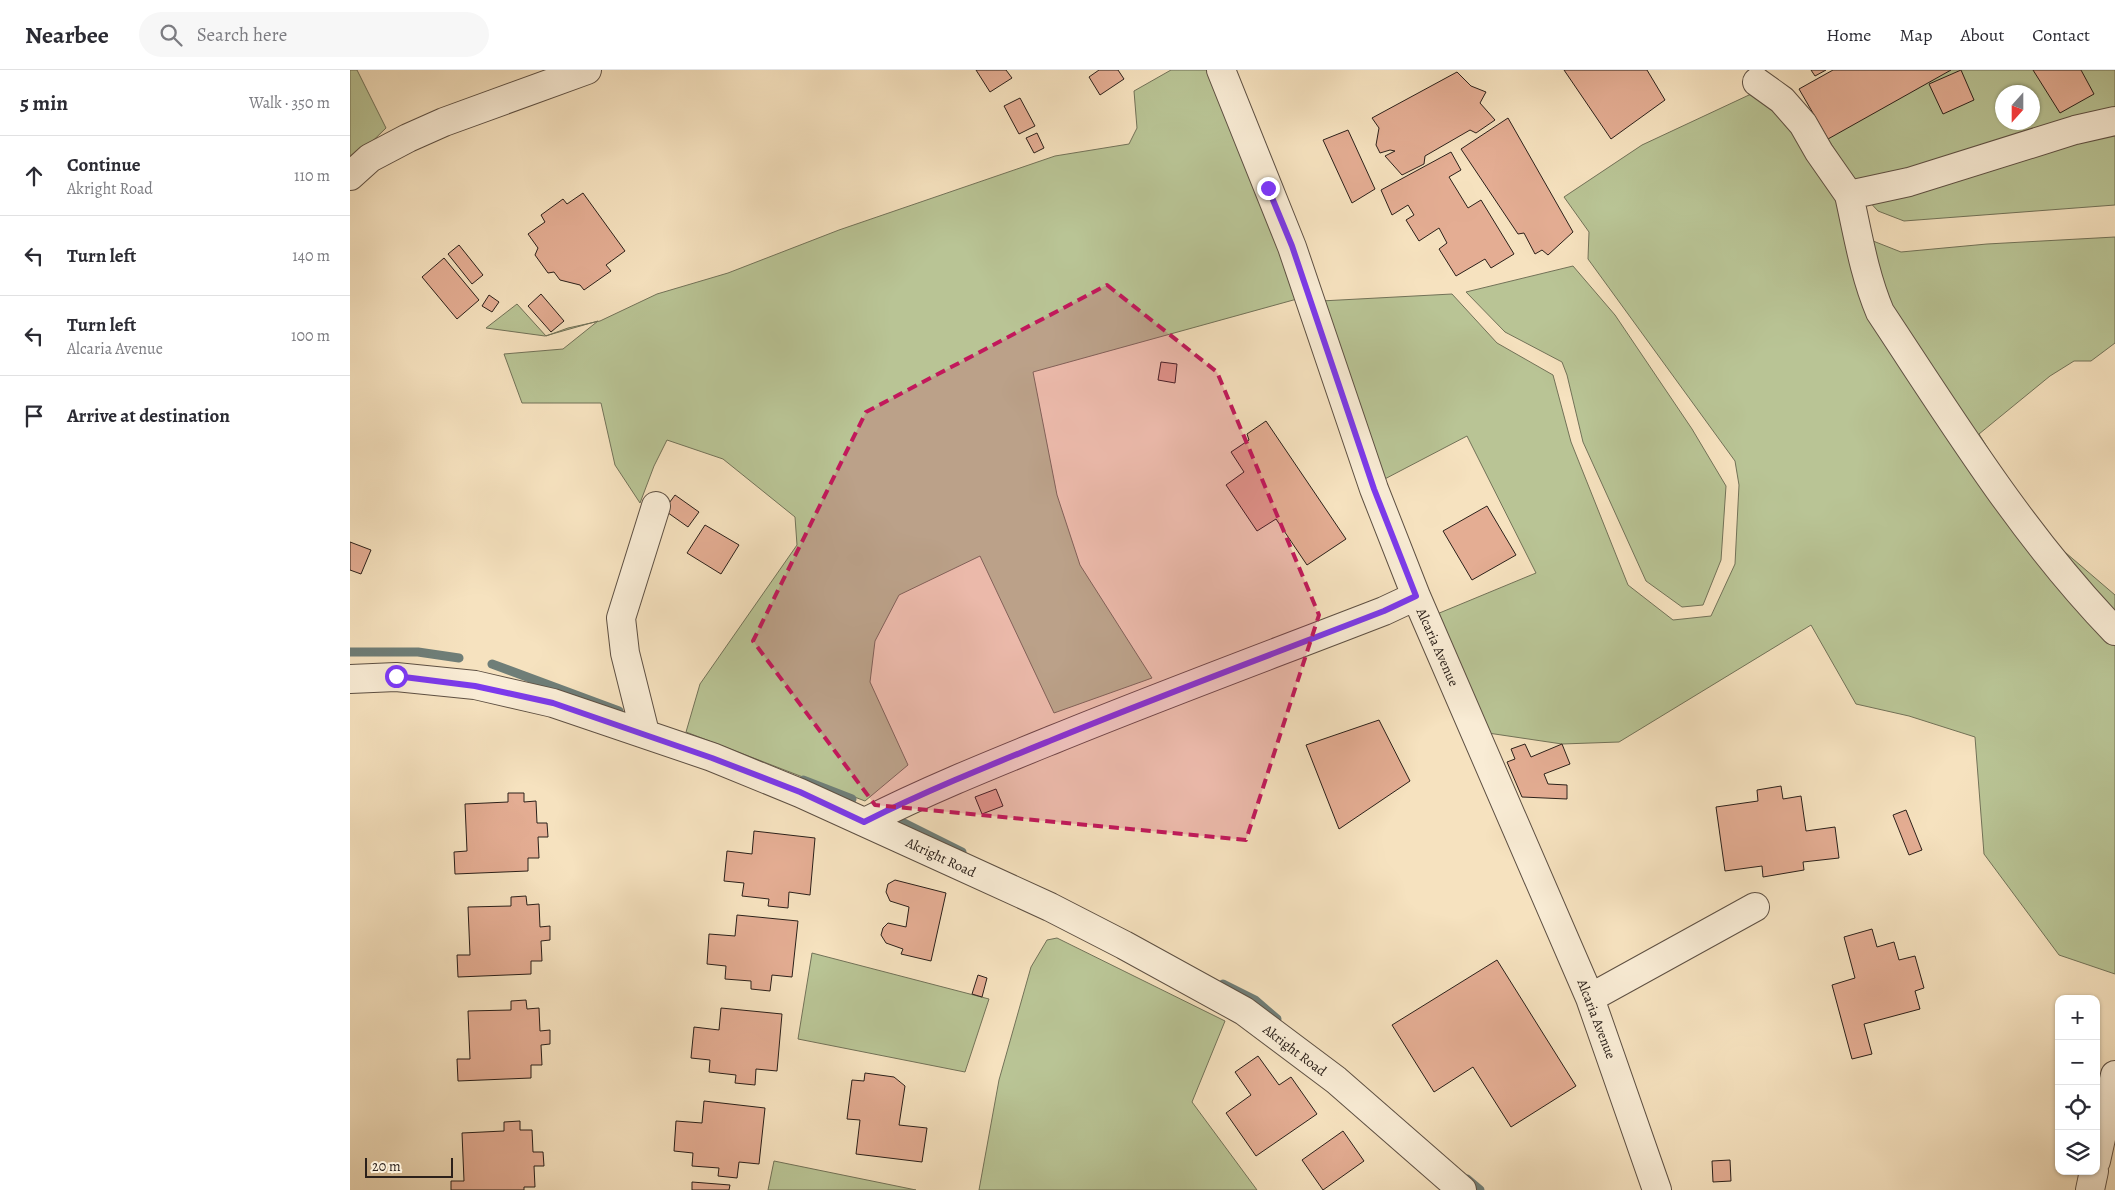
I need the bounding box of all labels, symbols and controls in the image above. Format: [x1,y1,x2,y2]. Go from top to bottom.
search box [139,12,489,57]
text: Nearbee [25,19,109,51]
icon: search [157,21,185,49]
text: Search here [197,22,287,48]
text: Home [1826,23,1871,47]
text: Map [1899,23,1932,47]
text: About [1960,23,2004,47]
text: Contact [2032,23,2090,47]
north arrow [1995,85,2040,130]
text: 5 min [20,89,68,117]
text: Walk · 350 m [249,92,330,114]
text: Continue [67,152,141,178]
icon: ahead [20,162,48,190]
text: 110 m [294,165,330,187]
route end [1257,177,1280,200]
text: Akright Road [67,178,153,200]
icon: left [20,242,48,270]
text: Turn left [67,243,136,269]
text: 140 m [292,245,330,267]
text: Turn left [67,312,136,338]
icon: left [20,322,48,350]
text: 100 m [291,325,330,347]
text: Alcaria Avenue [67,338,163,360]
icon: arrive [20,402,48,430]
text: Arrive at destination [67,403,230,429]
street label: Alcaria Avenue [1411,604,1463,689]
route start [385,665,408,688]
street label: Akright Road [902,833,979,882]
street label: Alcaria Avenue [1572,976,1620,1062]
map controls [2055,995,2100,1175]
button: + [2055,995,2100,1040]
street label: Akright Road [1258,1020,1331,1081]
button: − [2055,1040,2100,1085]
button: locate [2055,1085,2100,1130]
button: layers [2055,1130,2100,1175]
scale bar [365,1155,452,1178]
text: 20 m [372,1157,401,1176]

